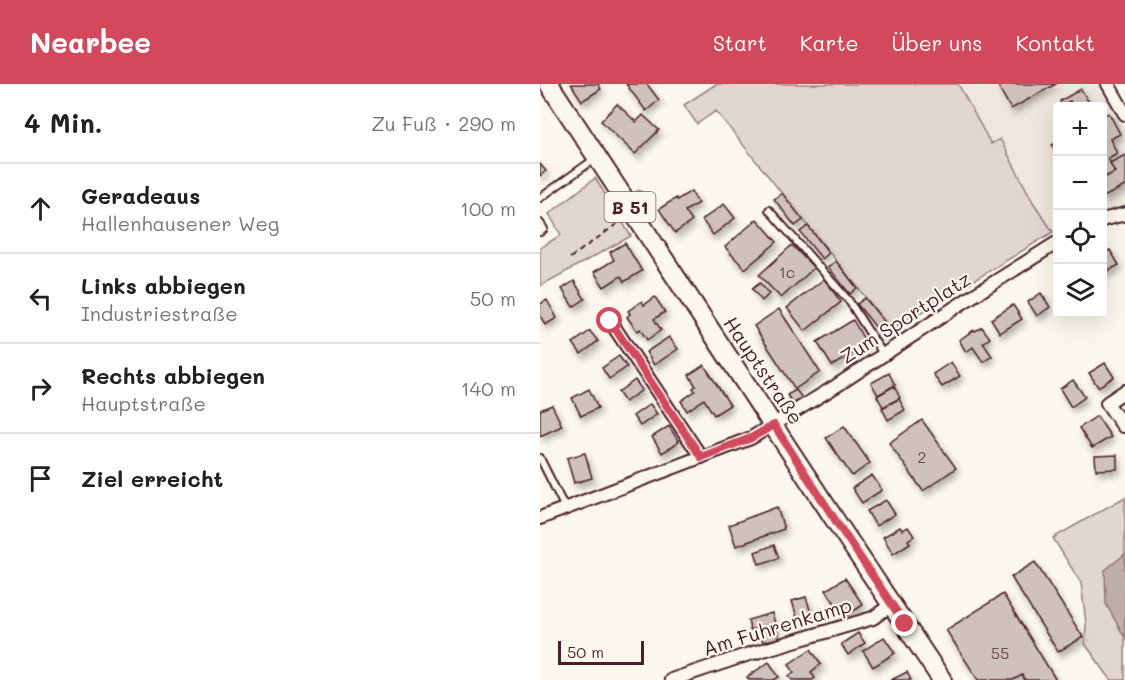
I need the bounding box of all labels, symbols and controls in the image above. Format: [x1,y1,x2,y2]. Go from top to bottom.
text: Nearbee [30,24,151,60]
text: Start [713,29,767,56]
text: Karte [800,29,858,56]
text: Über uns [891,29,982,56]
text: Kontakt [1015,29,1095,56]
map controls [1053,102,1107,318]
button: + [1053,102,1107,156]
text: 4 Min. [24,106,103,140]
text: Zu Fuß · 290 m [371,110,516,136]
button: − [1053,156,1107,210]
text: Geradeaus [81,181,200,210]
icon: ahead [24,192,57,225]
road number: B 51 [604,192,656,222]
text: 100 m [460,195,516,221]
text: Hallenhausener Weg [81,210,279,236]
button: locate [1053,210,1107,264]
house number: 1c [779,261,795,282]
button: layers [1053,264,1107,318]
street label: Zum Sportplatz [835,265,975,369]
text: Links abbiegen [81,271,246,300]
icon: left [24,282,57,315]
text: 50 m [470,285,516,311]
text: Industriestraße [81,300,238,326]
route start [596,307,622,333]
street label: Hauptstraße [718,311,810,429]
text: Rechts abbiegen [81,361,265,390]
icon: right [24,372,57,405]
text: 140 m [461,375,516,401]
text: Hauptstraße [81,390,206,416]
house number: 2 [918,446,926,467]
icon: arrive [24,462,57,495]
text: Ziel erreicht [81,464,223,493]
street label: Am Fuhrenkamp [699,591,855,661]
route end [891,610,917,636]
scale bar [558,638,644,666]
text: 50 m [567,641,604,662]
house number: 55 [991,642,1009,663]

